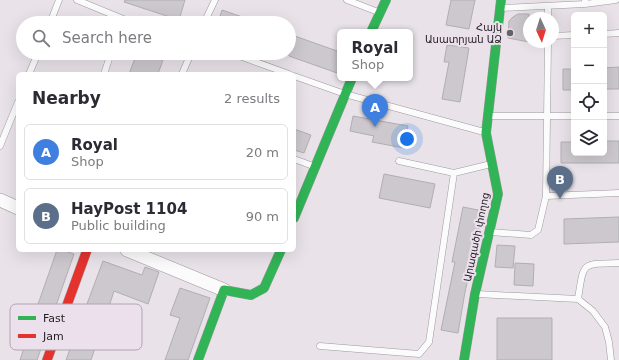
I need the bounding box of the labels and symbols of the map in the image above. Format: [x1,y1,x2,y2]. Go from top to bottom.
north arrow [523,12,559,48]
place label: Հայկ Ասատրյան ԱՁ [425,22,502,45]
marker: Հայկ Ասատրյան ԱՁ [505,28,515,38]
pin: A [362,94,388,127]
your location [397,129,417,149]
pin: B [547,166,573,199]
street label: Արագածի փողոց [462,192,491,283]
legend [10,304,142,350]
text: Fast [43,312,66,325]
text: Jam [42,330,64,343]

